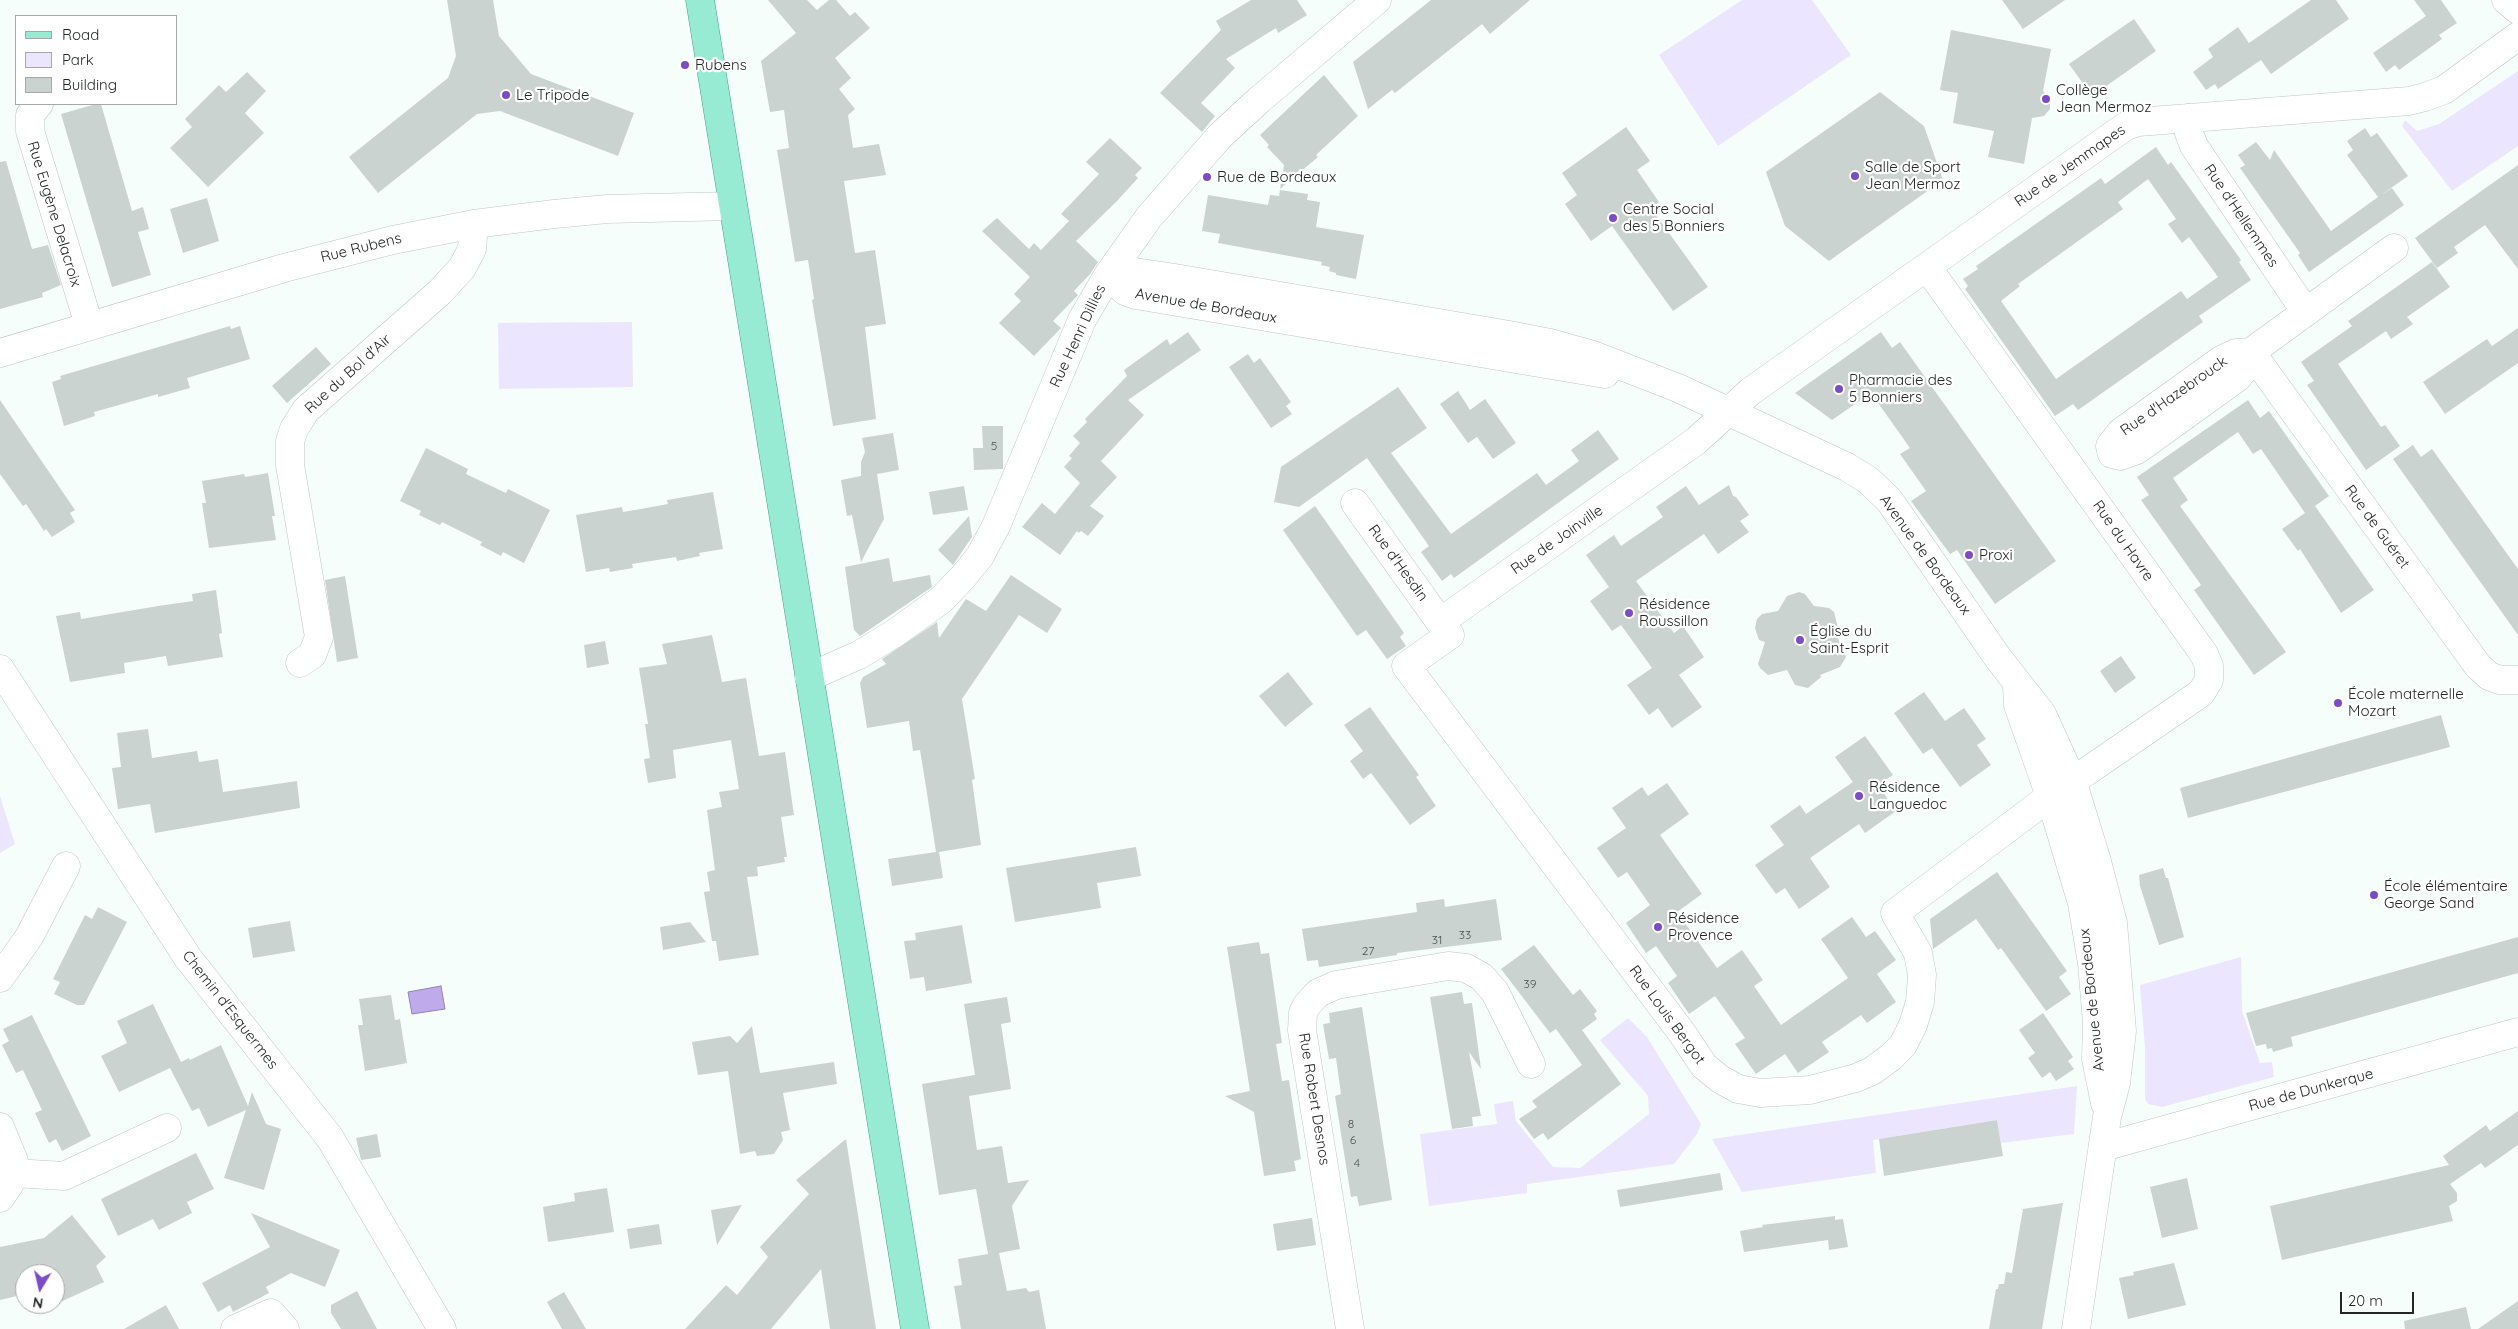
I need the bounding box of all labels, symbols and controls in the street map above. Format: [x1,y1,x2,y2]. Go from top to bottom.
legend [15,15,178,105]
text: Road [62,25,99,44]
text: Park [62,50,94,69]
place label: Rubens [695,56,747,74]
marker: Rubens [679,59,691,71]
text: Building [62,75,117,94]
place label: Collège Jean Mermoz [2056,81,2151,116]
place label: Le Tripode [516,86,589,104]
marker: Le Tripode [500,89,512,101]
marker: Collège Jean Mermoz [2040,93,2052,105]
street label: Rue de Jemmapes [2011,121,2129,211]
street label: Rue Eugène Delacroix [23,139,85,289]
place label: Salle de Sport Jean Mermoz [1865,158,1961,193]
street label: Rue d'Hellemmes [2200,161,2282,271]
place label: Rue de Bordeaux [1217,168,1336,186]
marker: Salle de Sport Jean Mermoz [1849,170,1861,182]
marker: Rue de Bordeaux [1201,171,1213,183]
place label: Centre Social des 5 Bonniers [1623,200,1725,235]
marker: Centre Social des 5 Bonniers [1607,212,1619,224]
street label: Rue Rubens [319,229,403,267]
street label: Rue Henri Dillies [1046,282,1110,390]
street label: Avenue de Bordeaux [1134,285,1278,327]
street label: Rue du Bol d'Air [301,331,395,417]
street label: Rue d'Hazebrouck [2117,352,2231,440]
place label: Pharmacie des 5 Bonniers [1849,371,1952,406]
marker: Pharmacie des 5 Bonniers [1833,383,1845,395]
house number: 5 [991,439,997,453]
street label: Rue de Guéret [2341,482,2413,572]
street label: Avenue de Bordeaux [1875,492,1975,618]
street label: Rue du Havre [2089,497,2157,585]
street label: Rue de Joinville [1507,502,1607,578]
street label: Rue d'Hesdin [1364,521,1432,605]
place label: Proxi [1979,546,2013,564]
marker: Proxi [1963,549,1975,561]
place label: Résidence Roussillon [1639,595,1710,630]
marker: Résidence Roussillon [1623,607,1635,619]
place label: Église du Saint-Esprit [1810,622,1889,657]
marker: Église du Saint-Esprit [1794,634,1806,646]
place label: École maternelle Mozart [2348,685,2464,720]
marker: École maternelle Mozart [2332,697,2344,709]
place label: Résidence Languedoc [1869,778,1947,813]
marker: Résidence Languedoc [1853,790,1865,802]
place label: École élémentaire George Sand [2384,877,2508,912]
marker: École élémentaire George Sand [2368,889,2380,901]
place label: Résidence Provence [1668,909,1739,944]
marker: Résidence Provence [1652,921,1664,933]
house number: 33 [1459,928,1471,942]
street label: Avenue de Bordeaux [2076,928,2108,1072]
house number: 31 [1432,933,1442,947]
house number: 27 [1362,944,1374,958]
street label: Chemin d'Esquermes [178,947,282,1073]
street label: Rue Louis Bergot [1625,962,1709,1068]
house number: 39 [1524,977,1536,991]
street label: Rue Robert Desnos [1295,1032,1333,1166]
street label: Rue de Dunkerque [2247,1065,2375,1115]
house number: 8 [1348,1117,1354,1131]
house number: 6 [1350,1133,1356,1147]
house number: 4 [1354,1156,1360,1170]
north arrow [15,1264,65,1314]
scale bar [2343,1282,2417,1314]
text: 20 m [2348,1291,2383,1310]
text: N [31,1293,44,1313]

